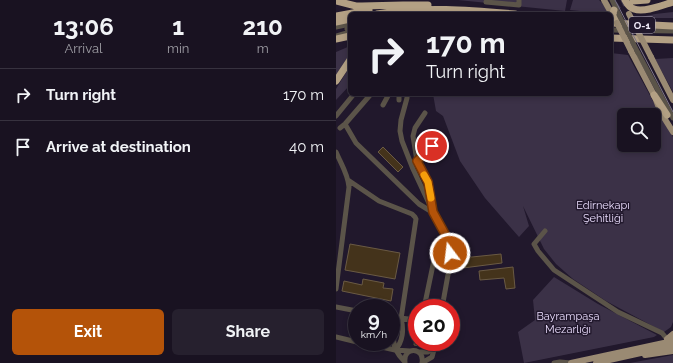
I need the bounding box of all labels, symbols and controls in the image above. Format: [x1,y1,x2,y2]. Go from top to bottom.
text: 13:06 [53,12,114,41]
text: 1 [172,12,184,41]
text: 210 [243,12,283,41]
road number: O-1 [629,17,655,33]
text: 170 m [426,27,506,60]
icon: right [360,28,412,80]
text: Arrival [64,41,103,56]
text: min [167,41,189,56]
text: m [257,41,269,56]
text: Turn right [426,61,505,82]
icon: right [12,84,34,106]
text: Turn right [46,86,116,104]
text: 170 m [283,86,324,104]
map controls [617,108,661,152]
button: search [617,108,661,152]
pin [415,129,449,163]
icon: arrive [421,135,443,157]
icon: arrive [12,136,34,158]
text: Arrive at destination [46,138,191,156]
text: 40 m [289,138,324,156]
park label: Edirnekapı Şehitliği [576,199,630,225]
position arrow [429,232,471,274]
speed limit sign: 20 [408,299,460,351]
text: 9 [368,308,380,332]
button: Exit [12,309,164,355]
button: Share [172,309,324,355]
park label: Bayrampaşa Mezarlığı [536,310,600,336]
text: km/h [361,329,387,340]

